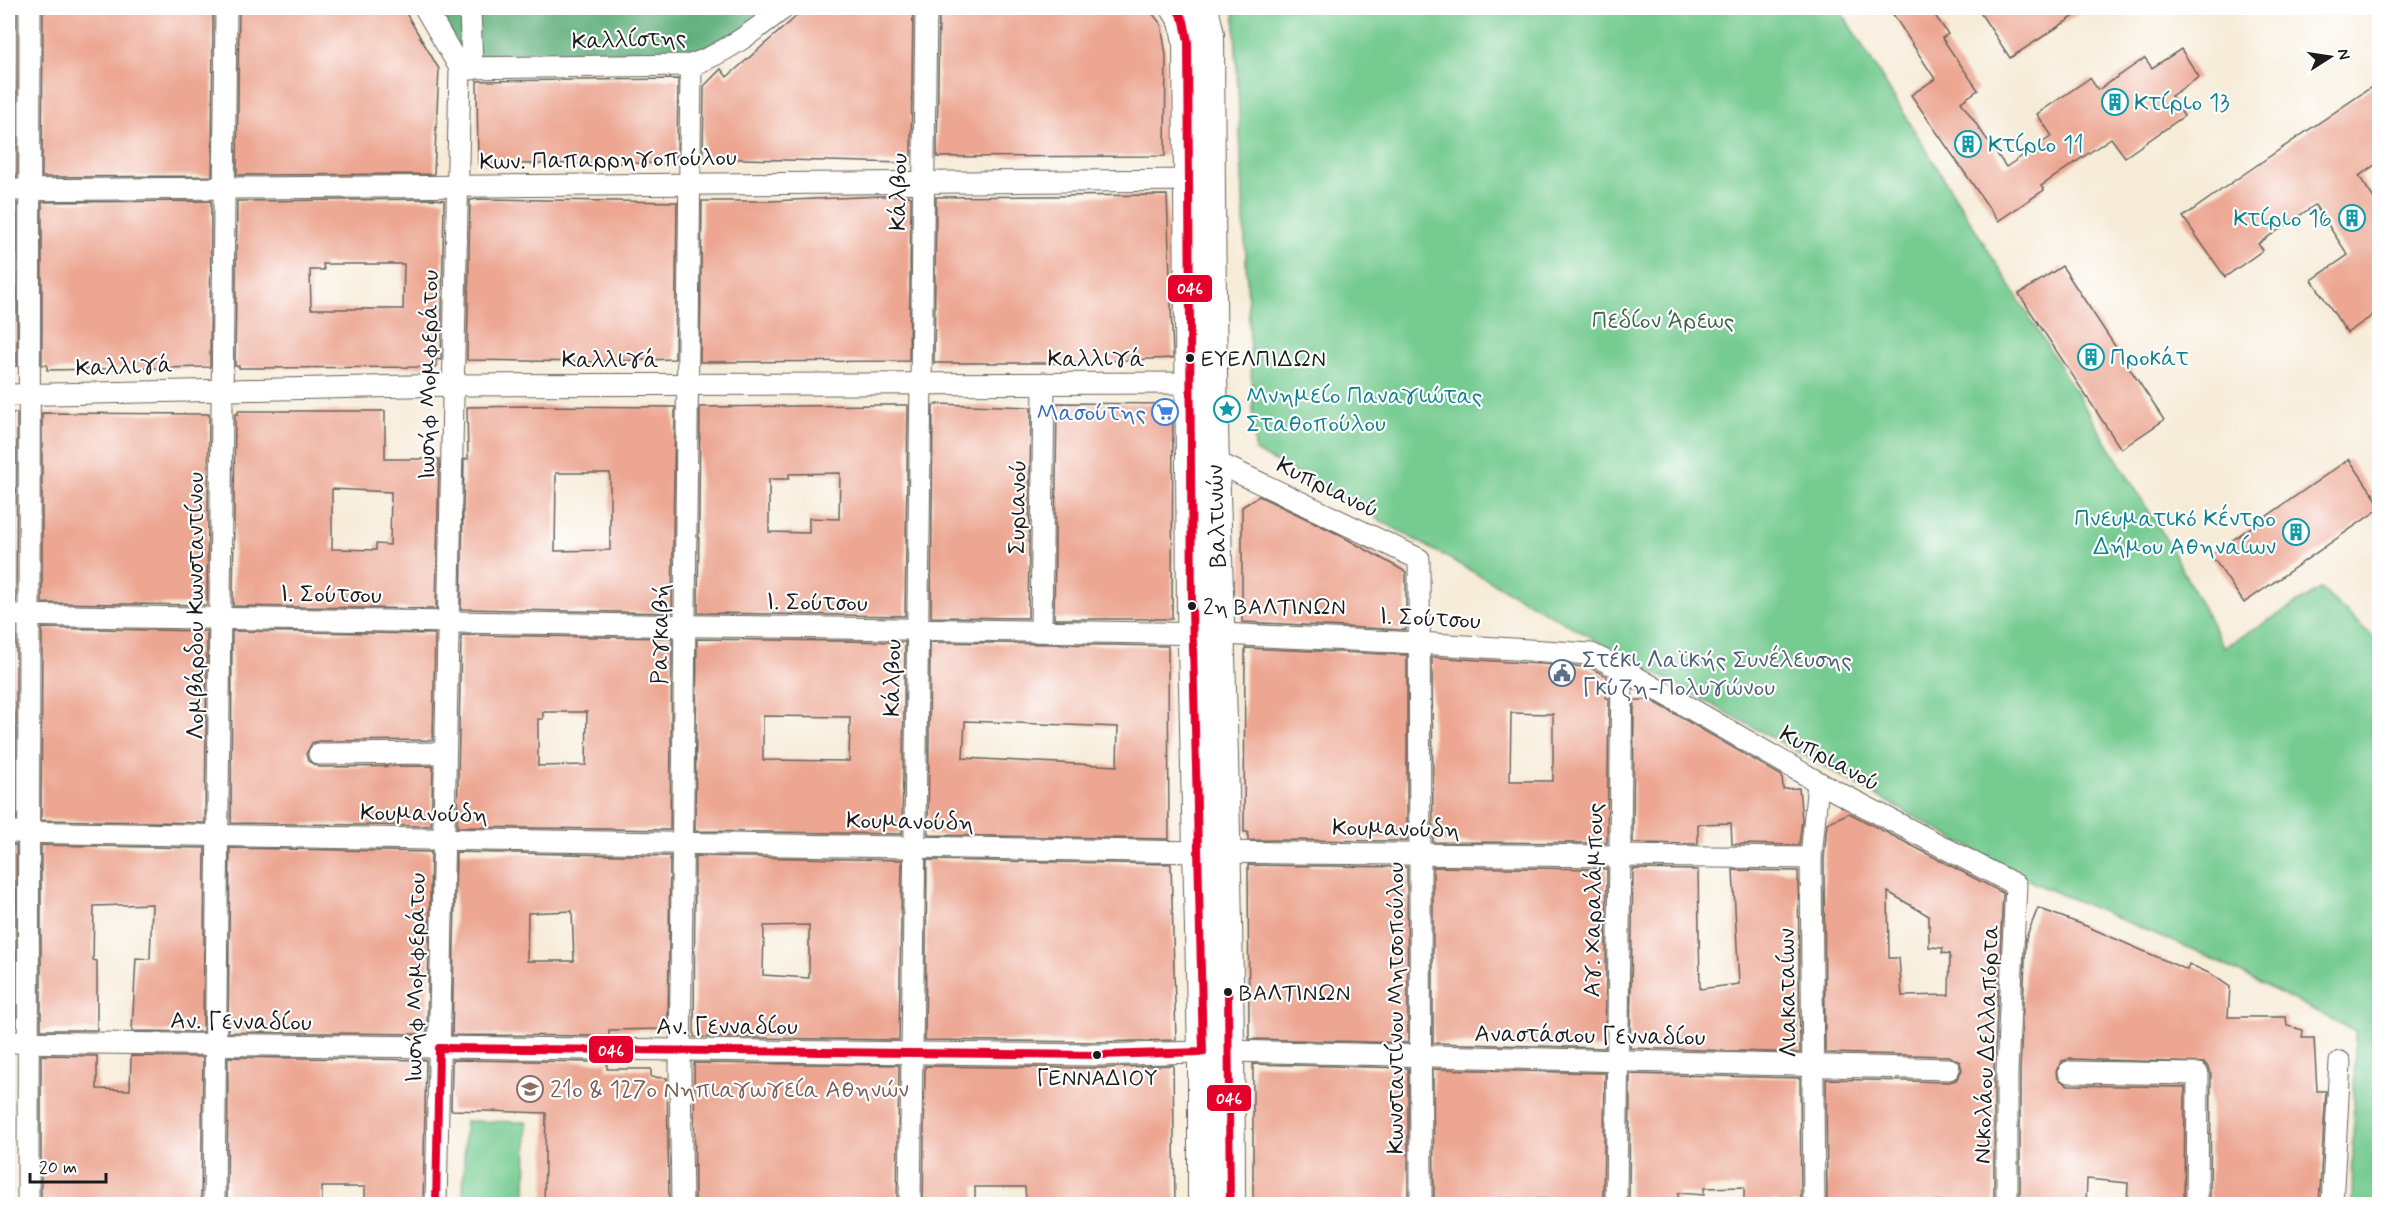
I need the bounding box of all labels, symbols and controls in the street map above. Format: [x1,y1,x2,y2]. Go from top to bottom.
street label: Καλλίστης [571,23,687,58]
north arrow [2300,27,2360,87]
text: N [2332,47,2355,62]
building icon: Κτίριο 13 [2100,87,2130,117]
place label: Κτίριο 13 [2134,88,2230,119]
building icon: Κτίριο 11 [1953,129,1983,159]
place label: Κτίριο 11 [1988,130,2084,161]
street label: Κων. Παπαρρηγοπούλου [479,143,737,178]
street label: Κάλβου [883,153,916,231]
building icon: Κτίριο 16 [2337,203,2367,233]
place label: Κτίριο 16 [2233,204,2332,235]
street label: Ιωσήφ Μομφεράτου [412,269,447,480]
line badge: 046 [1167,274,1213,303]
text: 046 [1177,279,1204,300]
park label: Πεδίον Άρεως [1592,306,1734,337]
building icon: Προκάτ [2076,342,2106,372]
place label: Προκάτ [2110,343,2189,374]
street label: Καλλιγά [1047,344,1145,375]
street label: Καλλιγά [561,345,659,376]
place label: ΕΥΕΛΠΙΔΩΝ [1201,346,1326,374]
street label: Καλλιγά [75,350,173,385]
marker: ΕΥΕΛΠΙΔΩΝ [1184,352,1196,364]
place label: Μνημείο Παναγιώτας Σταθοπούλου [1246,381,1482,440]
place icon: Μνημείο Παναγιώτας Σταθοπούλου [1212,394,1242,424]
supermarket icon: Μασούτης [1150,397,1180,427]
place label: Μασούτης [1037,398,1146,429]
street label: Κυπριανού [1271,450,1384,526]
street label: Συριανού [1002,459,1035,555]
street label: Βαλτινών [1200,464,1235,568]
street label: Λομβάρδου Κωνσταντίνου [181,472,212,740]
place label: Πνευματικό Κέντρο Δήμου Αθηναίων [2074,503,2276,563]
building icon: Πνευματικό Κέντρο Δήμου Αθηναίων [2281,517,2311,547]
street label: Ι. Σούτσου [280,579,382,612]
street label: Ραγκαβή [645,583,678,685]
street label: Ι. Σούτσου [766,587,868,620]
place label: 2η ΒΑΛΤΙΝΩΝ [1203,594,1346,622]
marker: 2η ΒΑΛΤΙΝΩΝ [1186,600,1198,612]
street label: Ι. Σούτσου [1378,601,1482,638]
street label: Κάλβου [877,639,910,717]
place label: Στέκι Λαϊκής Συνέλευσης Γκύζη-Πολυγώνου [1582,644,1852,704]
public building icon: Στέκι Λαϊκής Συνέλευσης Γκύζη-Πολυγώνου [1547,658,1577,688]
street label: Κυπριανού [1774,719,1885,800]
street label: Κουμανούδη [360,798,488,831]
street label: Αγ. Χαραλάμπους [1577,802,1612,998]
street label: Κουμανούδη [846,806,974,839]
street label: Κουμανούδη [1332,813,1460,846]
street label: Κωνσταντίνου Μητσοπούλου [1381,862,1412,1154]
street label: Ιωσήφ Μομφεράτου [399,872,434,1083]
street label: Νικολάου Δελλαπόρτα [1968,924,2007,1164]
street label: Λιακαταίων [1772,928,1805,1058]
place label: ΒΑΛΤΙΝΩΝ [1239,980,1350,1008]
marker: ΒΑΛΤΙΝΩΝ [1222,986,1234,998]
street label: Αν. Γενναδίου [170,1006,312,1039]
street label: Αν. Γενναδίου [656,1012,798,1043]
street label: Αναστάσιου Γενναδίου [1474,1019,1706,1054]
line badge: 046 [588,1035,634,1064]
text: 046 [598,1041,625,1062]
marker: ΓΕΝΝΑΔΙΟΥ [1091,1049,1103,1061]
place label: ΓΕΝΝΑΔΙΟΥ [1036,1065,1158,1093]
school or university icon: 21ο & 127ο Νηπιαγωγεία Αθηνών [515,1074,545,1104]
place label: 21ο & 127ο Νηπιαγωγεία Αθηνών [550,1075,909,1106]
line badge: 046 [1206,1084,1252,1112]
text: 046 [1216,1089,1243,1110]
scale bar [30,1146,106,1184]
text: 20 m [39,1156,77,1180]

